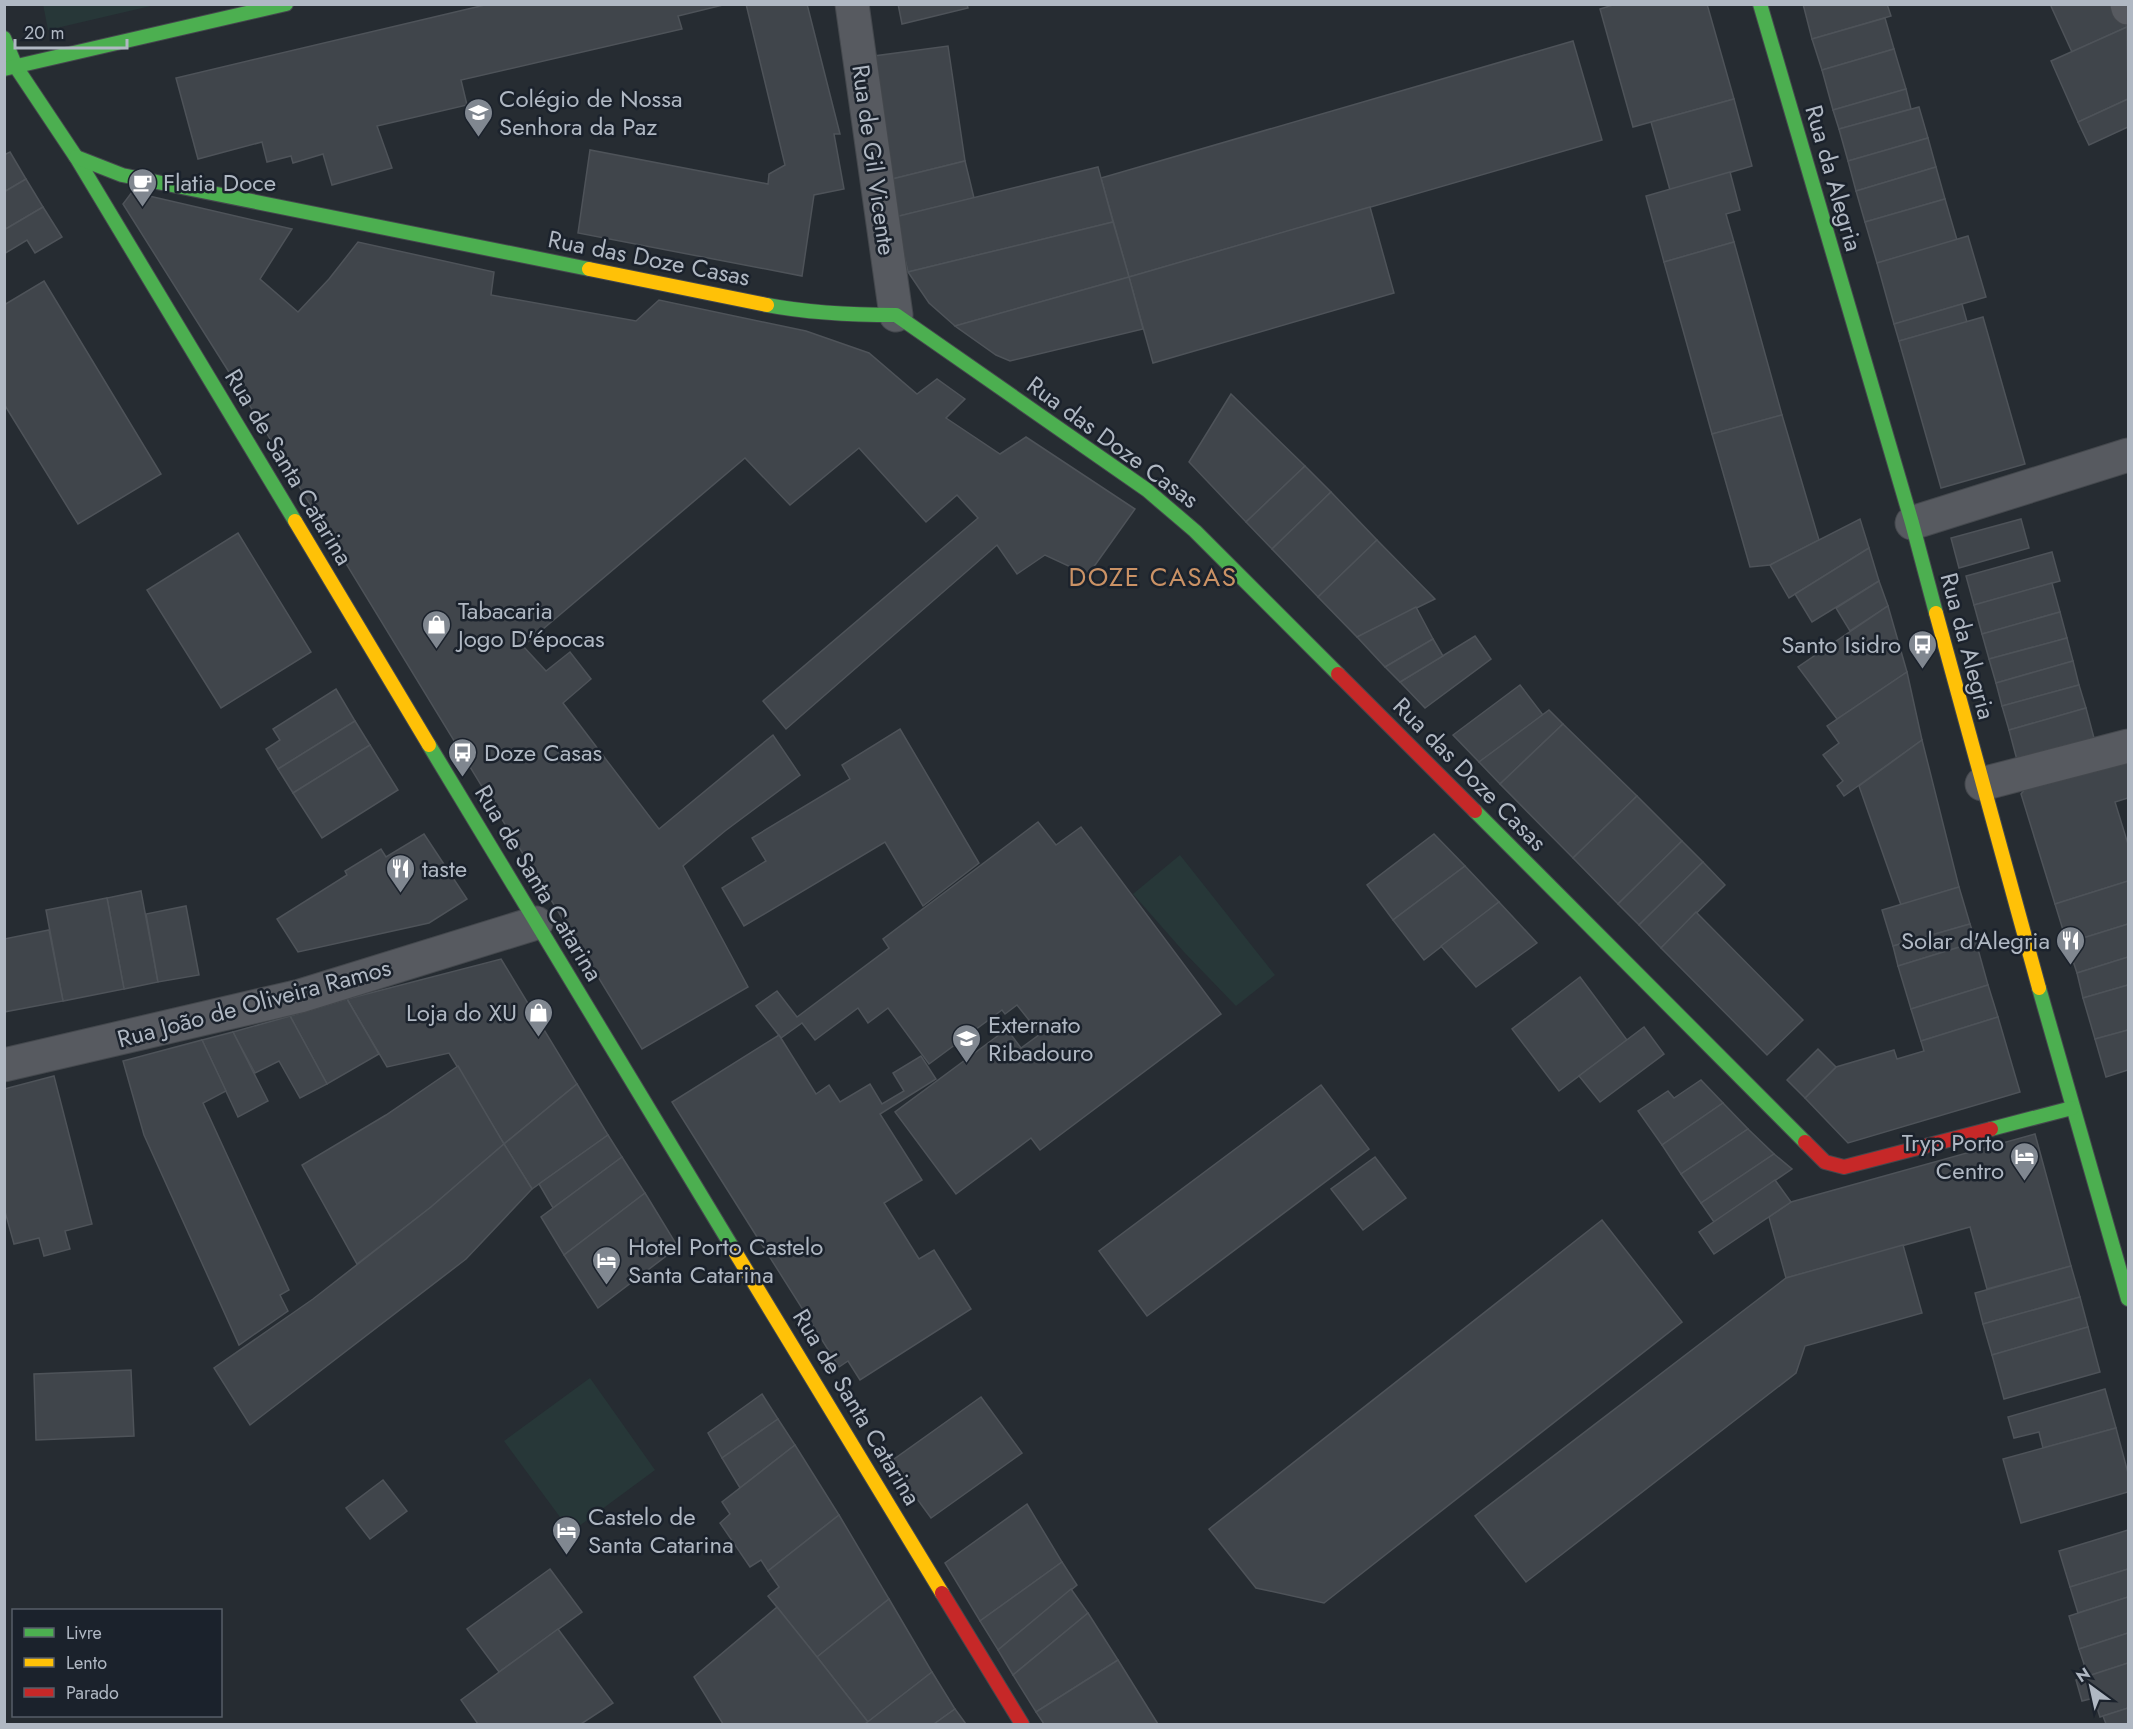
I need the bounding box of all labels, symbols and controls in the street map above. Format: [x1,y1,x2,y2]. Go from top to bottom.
scale bar [15,12,128,50]
text: 20 m [24,20,64,46]
street label: Rua de Gil Vicente [843,62,905,258]
place label: Colégio de Nossa Senhora da Paz [499,81,682,144]
school or university icon: Colégio de Nossa Senhora da Paz [462,96,494,138]
street label: Rua da Alegria [1796,101,1872,255]
place label: Flatia Doce [163,165,276,200]
cafe icon: Flatia Doce [126,166,158,208]
street label: Rua das Doze Casas [545,221,753,295]
street label: Rua de Santa Catarina [216,362,362,572]
street label: Rua das Doze Casas [1020,368,1206,516]
district label: DOZE CASAS [1069,558,1237,596]
street label: Rua da Alegria [1932,569,2004,723]
place label: Tabacaria Jogo D'épocas [455,593,605,656]
shop icon: Tabacaria Jogo D'épocas [421,608,453,650]
place label: Santo Isidro [1781,627,1901,662]
bus stop icon: Santo Isidro [1906,628,1938,670]
street label: Rua das Doze Casas [1385,689,1555,859]
place label: Doze Casas [484,735,602,770]
bus stop icon: Doze Casas [447,736,479,778]
street label: Rua de Santa Catarina [466,778,612,988]
place label: taste [422,851,467,886]
restaurant icon: taste [385,852,417,894]
place label: Solar d'Alegria [1901,923,2050,958]
restaurant icon: Solar d'Alegria [2055,924,2087,966]
street label: Rua João de Oliveira Ramos [113,950,395,1056]
place label: Loja do XU [406,995,517,1030]
shop icon: Loja do XU [522,996,554,1038]
place label: Externato Ribadouro [988,1007,1093,1070]
school or university icon: Externato Ribadouro [951,1022,983,1064]
place label: Tryp Porto Centro [1902,1125,2004,1188]
hotel icon: Tryp Porto Centro [2009,1140,2041,1182]
place label: Hotel Porto Castelo Santa Catarina [628,1229,823,1292]
hotel icon: Hotel Porto Castelo Santa Catarina [591,1244,623,1286]
street label: Rua de Santa Catarina [784,1302,930,1512]
place label: Castelo de Santa Catarina [588,1499,734,1562]
hotel icon: Castelo de Santa Catarina [551,1514,583,1556]
legend [12,1609,222,1717]
text: Livre [66,1620,102,1646]
text: Lento [66,1650,107,1676]
north arrow [2061,1657,2121,1717]
text: N [2072,1662,2095,1688]
text: Parado [66,1680,119,1706]

